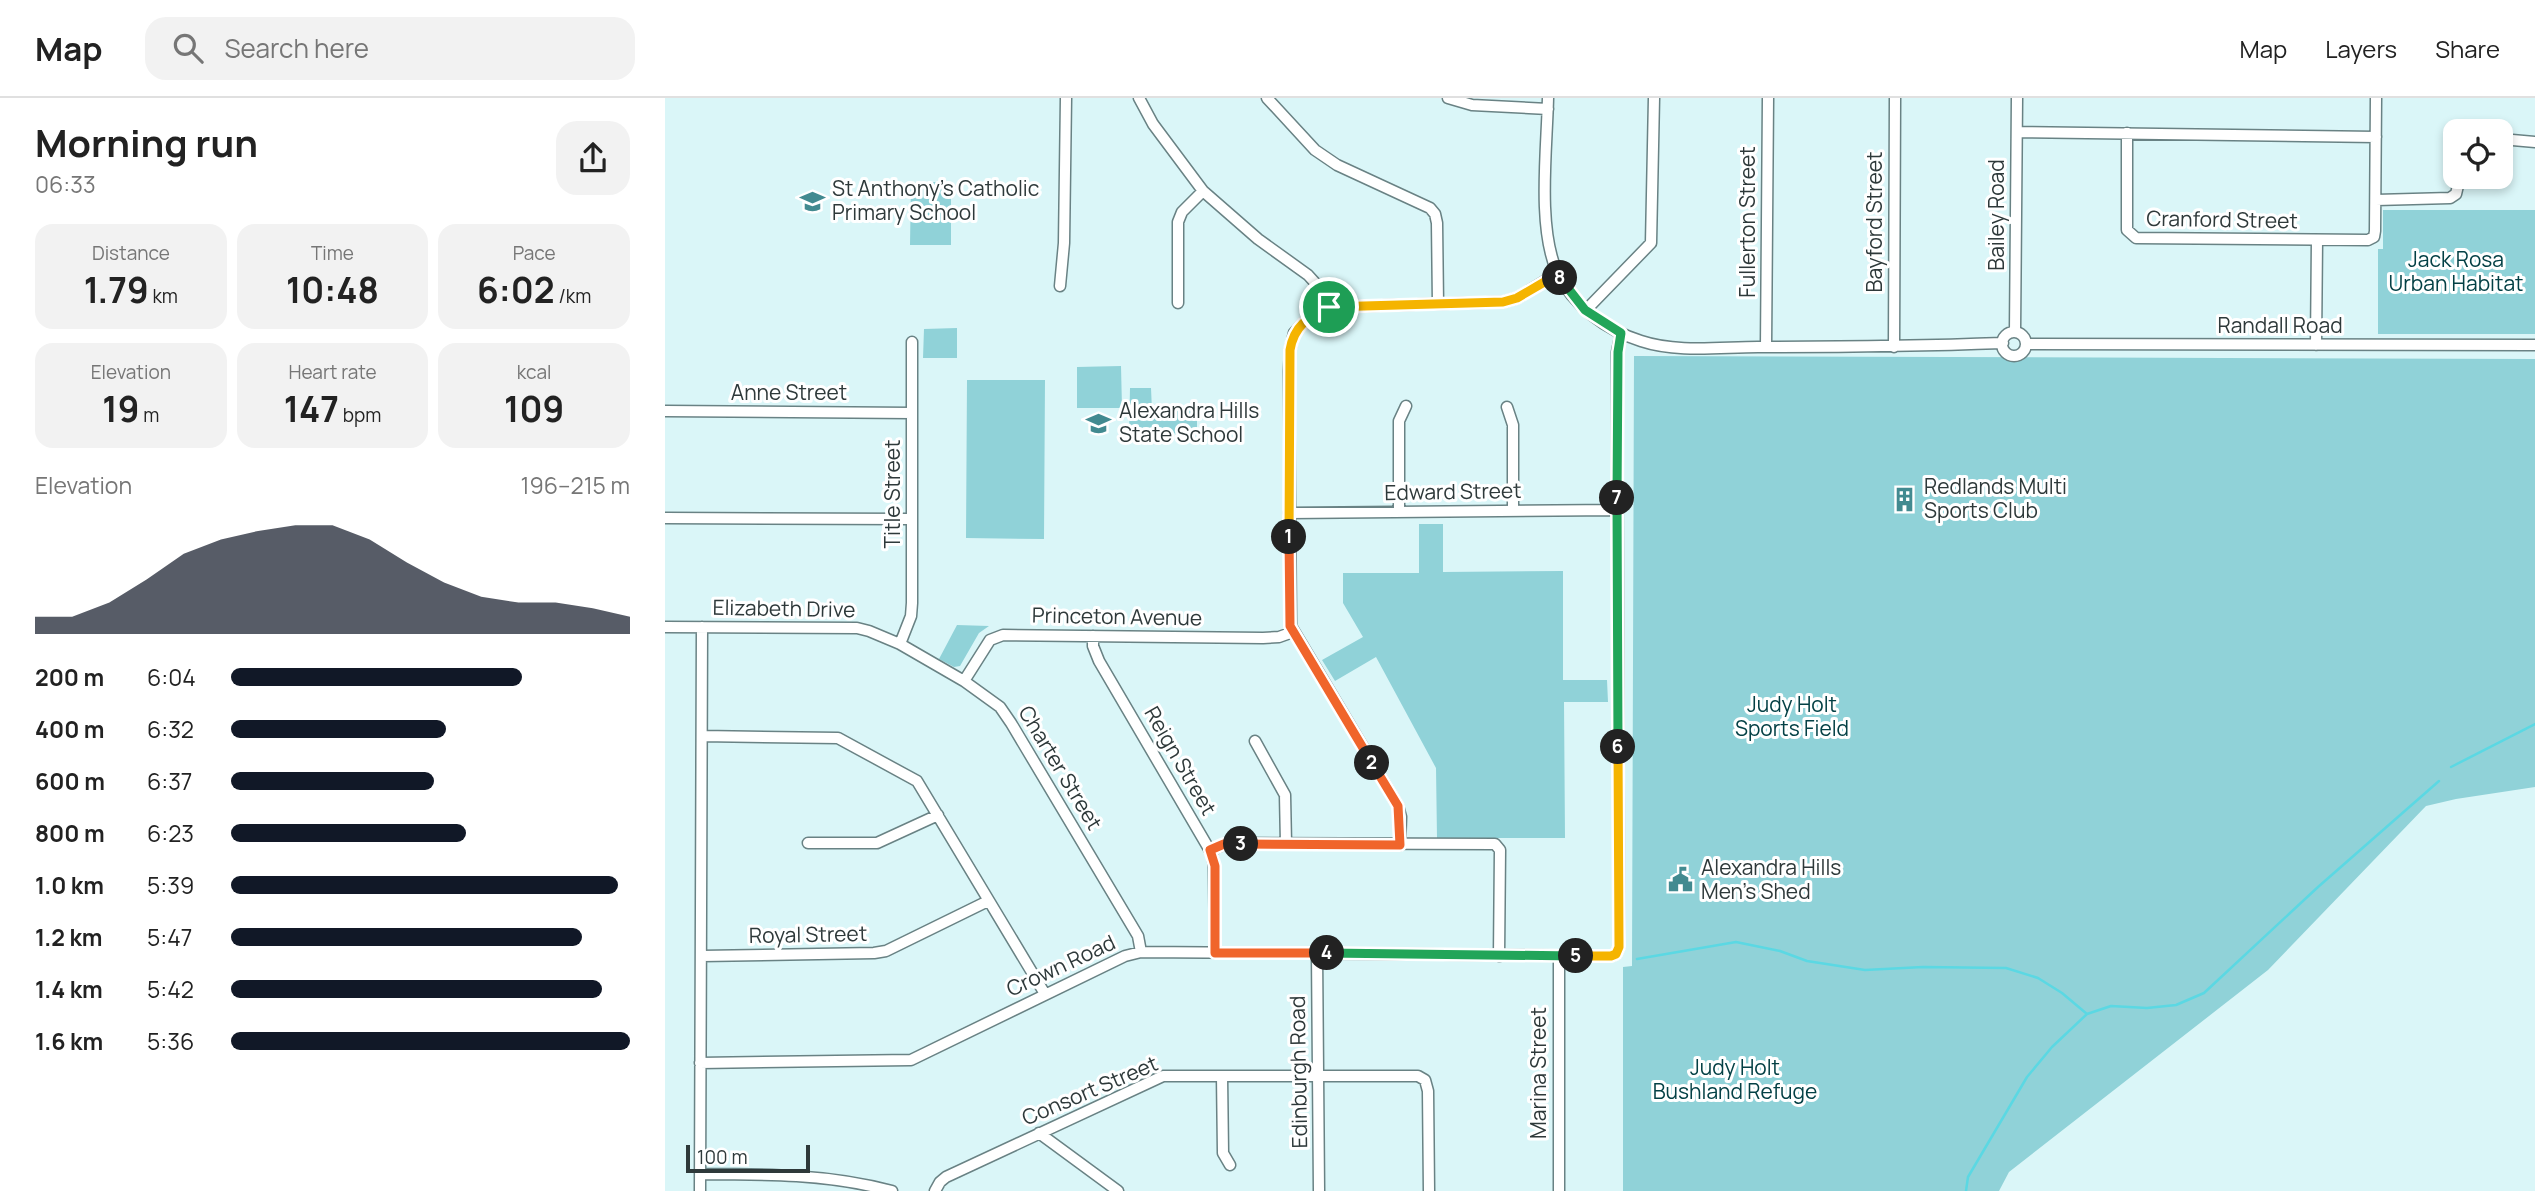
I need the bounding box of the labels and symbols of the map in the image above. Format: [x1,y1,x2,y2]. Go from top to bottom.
street label: Fullerton Street [1733,146,1761,298]
street label: Bayford Street [1860,152,1888,292]
street label: Bailey Road [1982,159,2010,271]
place label: St Anthony's Catholic Primary School [832,174,1039,226]
school or university icon: St Anthony's Catholic Primary School [798,187,826,215]
street label: Cranford Street [2146,204,2298,234]
park label: Jack Rosa Urban Habitat [2389,245,2523,297]
pin: 8 [1543,260,1577,296]
pin [1299,277,1359,337]
street label: Randall Road [2217,311,2343,339]
street label: Anne Street [731,378,847,406]
place label: Alexandra Hills State School [1119,396,1259,448]
school or university icon: Alexandra Hills State School [1085,409,1113,437]
street label: Title Street [878,440,906,548]
place label: Redlands Multi Sports Club [1924,472,2067,524]
street label: Edward Street [1384,476,1522,506]
pin: 7 [1599,480,1635,516]
building icon: Redlands Multi Sports Club [1890,485,1918,513]
pin: 1 [1271,520,1307,555]
street label: Elizabeth Drive [712,593,856,623]
street label: Princeton Avenue [1032,601,1202,631]
park label: Judy Holt Sports Field [1735,690,1849,742]
street label: Charter Street [1013,700,1109,835]
street label: Reign Street [1138,701,1223,820]
pin: 6 [1601,730,1635,764]
pin: 2 [1355,746,1389,780]
pin: 3 [1223,826,1259,862]
place label: Alexandra Hills Men's Shed [1701,853,1841,905]
public building icon: Alexandra Hills Men's Shed [1667,866,1695,894]
street label: Royal Street [749,919,867,949]
street label: Crown Road [1002,928,1119,1002]
pin: 4 [1309,936,1345,970]
pin: 5 [1559,938,1593,974]
street label: Edinburgh Road [1283,995,1313,1149]
street label: Marina Street [1524,1007,1552,1139]
street label: Consort Street [1017,1049,1162,1131]
park label: Judy Holt Bushland Refuge [1653,1053,1817,1105]
scale bar [686,1142,810,1174]

